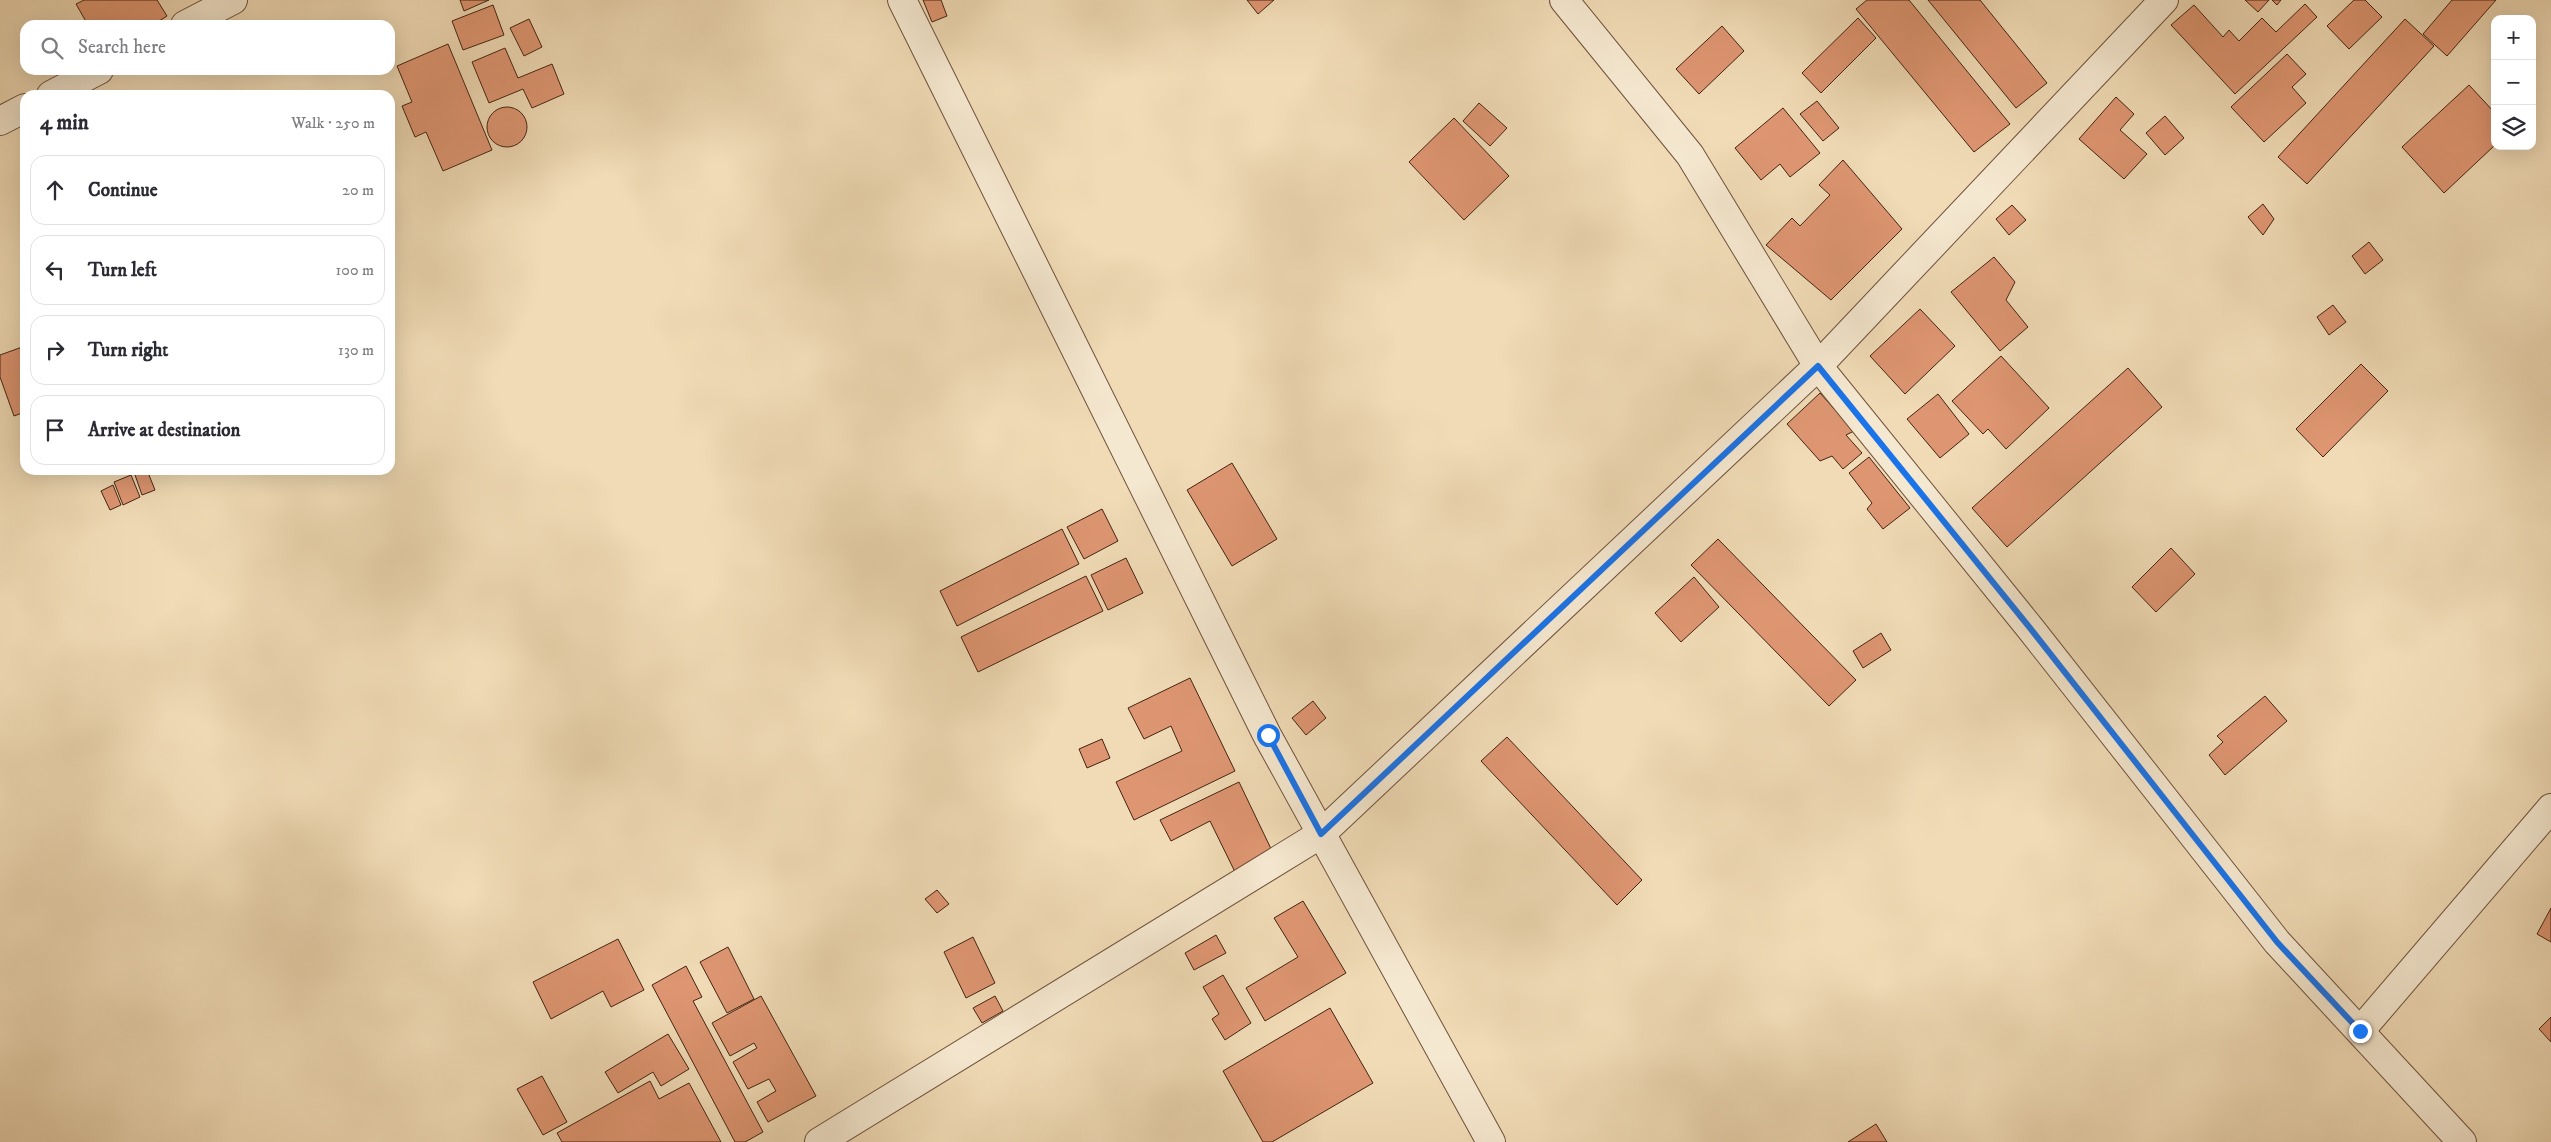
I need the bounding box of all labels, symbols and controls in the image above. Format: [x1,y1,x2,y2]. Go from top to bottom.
map controls [2491,15,2536,150]
button: + [2491,15,2536,60]
search box [20,20,395,75]
icon: search [38,34,66,62]
text: Search here [78,36,166,59]
button: − [2491,60,2536,105]
button: layers [2491,105,2536,150]
text: 4 min [40,110,89,136]
text: Walk · 250 m [291,113,375,133]
icon: ahead [41,176,69,204]
text: Continue [88,179,158,202]
text: 20 m [342,180,374,200]
icon: left [41,256,69,284]
text: Turn left [88,259,157,282]
text: 100 m [336,260,374,280]
icon: right [41,336,69,364]
text: Turn right [88,339,168,362]
text: 130 m [338,340,374,360]
icon: arrive [41,416,69,444]
text: Arrive at destination [88,419,240,442]
route start [1257,724,1280,747]
route end [2349,1020,2372,1043]

